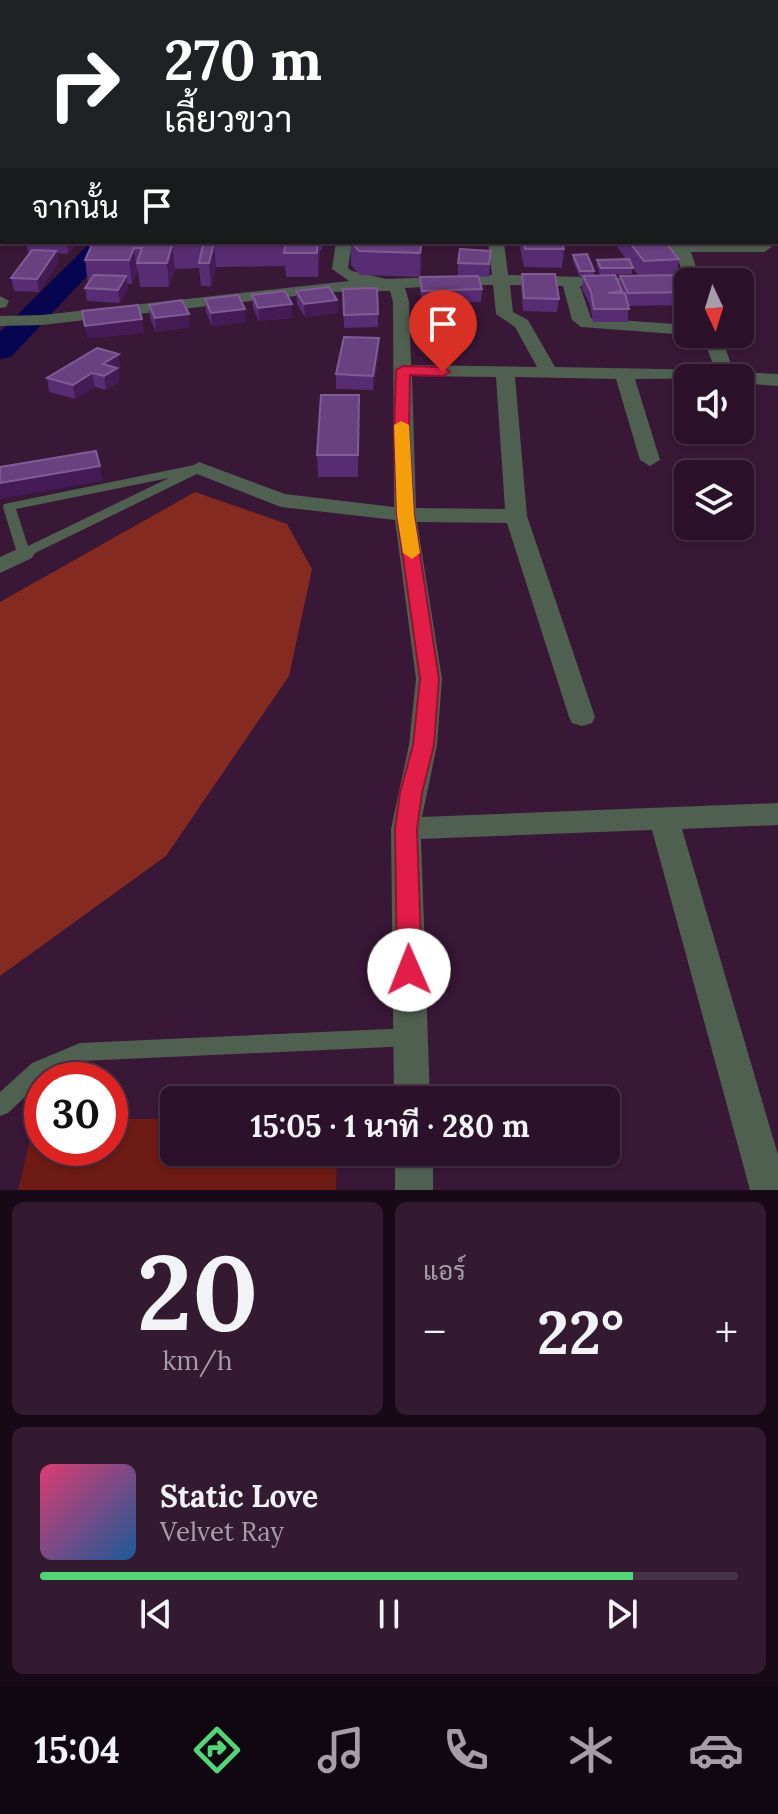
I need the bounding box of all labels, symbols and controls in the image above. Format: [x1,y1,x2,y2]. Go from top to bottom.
text: 270 m [164,24,322,95]
icon: right [32,32,136,136]
text: เลี้ยวขวา [164,96,292,142]
icon: arrive [135,184,179,228]
text: จากนั้น [32,188,119,226]
north arrow [674,268,754,348]
map controls [674,268,754,540]
pin [409,290,477,372]
icon: arrive [421,302,465,346]
button: sound [674,364,754,444]
button: layers [674,460,754,540]
position arrow [367,928,451,1012]
speed limit sign: 30 [24,1062,128,1166]
text: 15:05 · 1 นาที · 280 m [250,1107,530,1145]
text: 20 [137,1225,258,1358]
text: แอร์ [423,1254,466,1287]
text: 22° [537,1294,624,1370]
text: − [423,1304,446,1360]
text: + [715,1304,738,1360]
text: km/h [162,1344,233,1377]
text: Static Love [160,1477,318,1515]
text: Velvet Ray [160,1515,284,1548]
icon: previous [134,1592,178,1636]
icon: pause [367,1592,411,1636]
icon: next [600,1592,644,1636]
icon: directions [189,1722,245,1778]
icon: music [313,1722,369,1778]
icon: phone [438,1722,494,1778]
icon: climate [563,1722,619,1778]
icon: car [688,1722,744,1778]
text: 15:04 [34,1727,120,1773]

